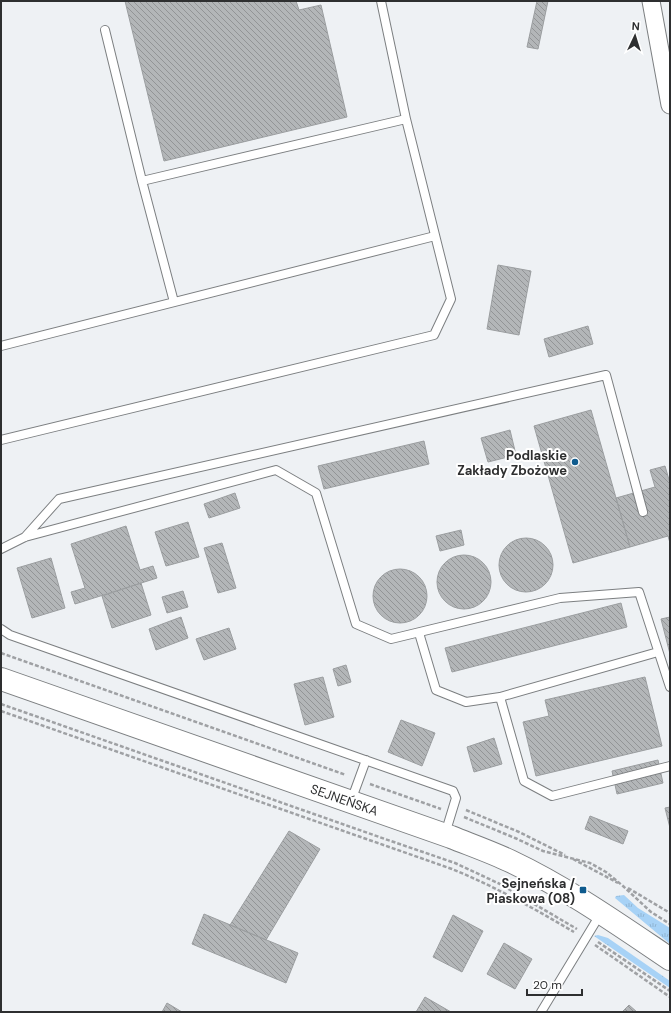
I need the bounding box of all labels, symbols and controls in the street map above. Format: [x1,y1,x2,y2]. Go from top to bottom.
north arrow [615,16,655,56]
text: N [631,19,640,33]
place label: Podlaskie Zakłady Zbożowe [457,447,567,479]
marker: Podlaskie Zakłady Zbożowe [570,457,580,467]
street label: SEJNEŃSKA [308,780,381,819]
place label: Sejneńska / Piaskowa (08) [486,875,575,907]
marker: Sejneńska / Piaskowa (08) [578,885,588,895]
scale bar [527,971,582,997]
text: 20 m [533,977,562,993]

